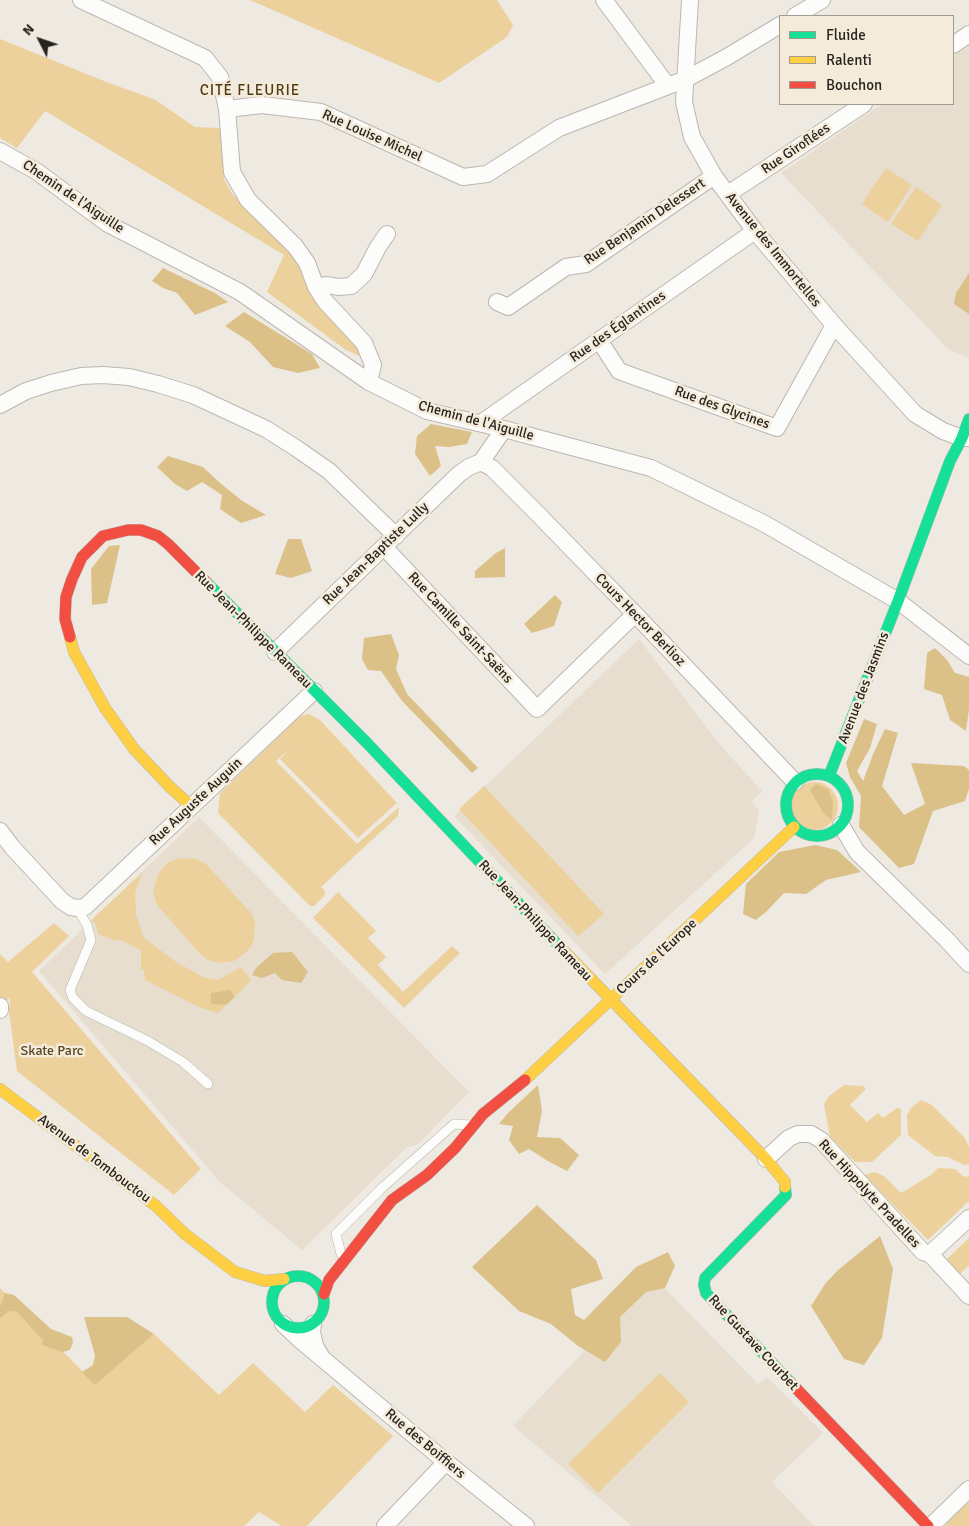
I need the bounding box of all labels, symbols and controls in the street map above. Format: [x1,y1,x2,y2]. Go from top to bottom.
north arrow [15,15,65,65]
legend [779,15,954,105]
text: N [19,21,38,39]
text: Fluide [826,26,866,44]
text: Ralenti [826,51,872,69]
text: Bouchon [826,76,882,94]
district label: CITÉ FLEURIE [198,82,302,100]
street label: Rue Louise Michel [319,106,425,166]
street label: Rue Giroflées [758,120,834,178]
street label: Chemin de l'Aiguille [19,157,127,237]
street label: Rue Benjamin Delessert [581,175,709,269]
street label: Avenue des Immortelles [722,189,824,311]
street label: Rue des Églantines [567,288,669,366]
street label: Rue des Glycines [672,383,772,433]
street label: Chemin de l'Aiguille [416,397,536,445]
street label: Rue Jean-Baptiste Lully [320,499,432,609]
street label: Rue Jean-Philippe Rameau [191,568,315,692]
street label: Rue Camille Saint-Saëns [404,569,516,687]
street label: Cours Hector Berlioz [591,570,689,670]
street label: Avenue des Jasmins [835,630,893,746]
street label: Rue Auguste Auguin [146,755,246,849]
street label: Rue Jean-Philippe Rameau [475,857,595,985]
street label: Cours de l'Europe [613,915,701,999]
park label: Skate Parc [21,1043,83,1059]
street label: Avenue de Tombouctou [34,1111,154,1207]
street label: Rue Hippolyte Pradelles [814,1136,924,1252]
street label: Rue Gustave Courbet [704,1292,802,1394]
street label: Rue des Boiffiers [381,1406,469,1482]

